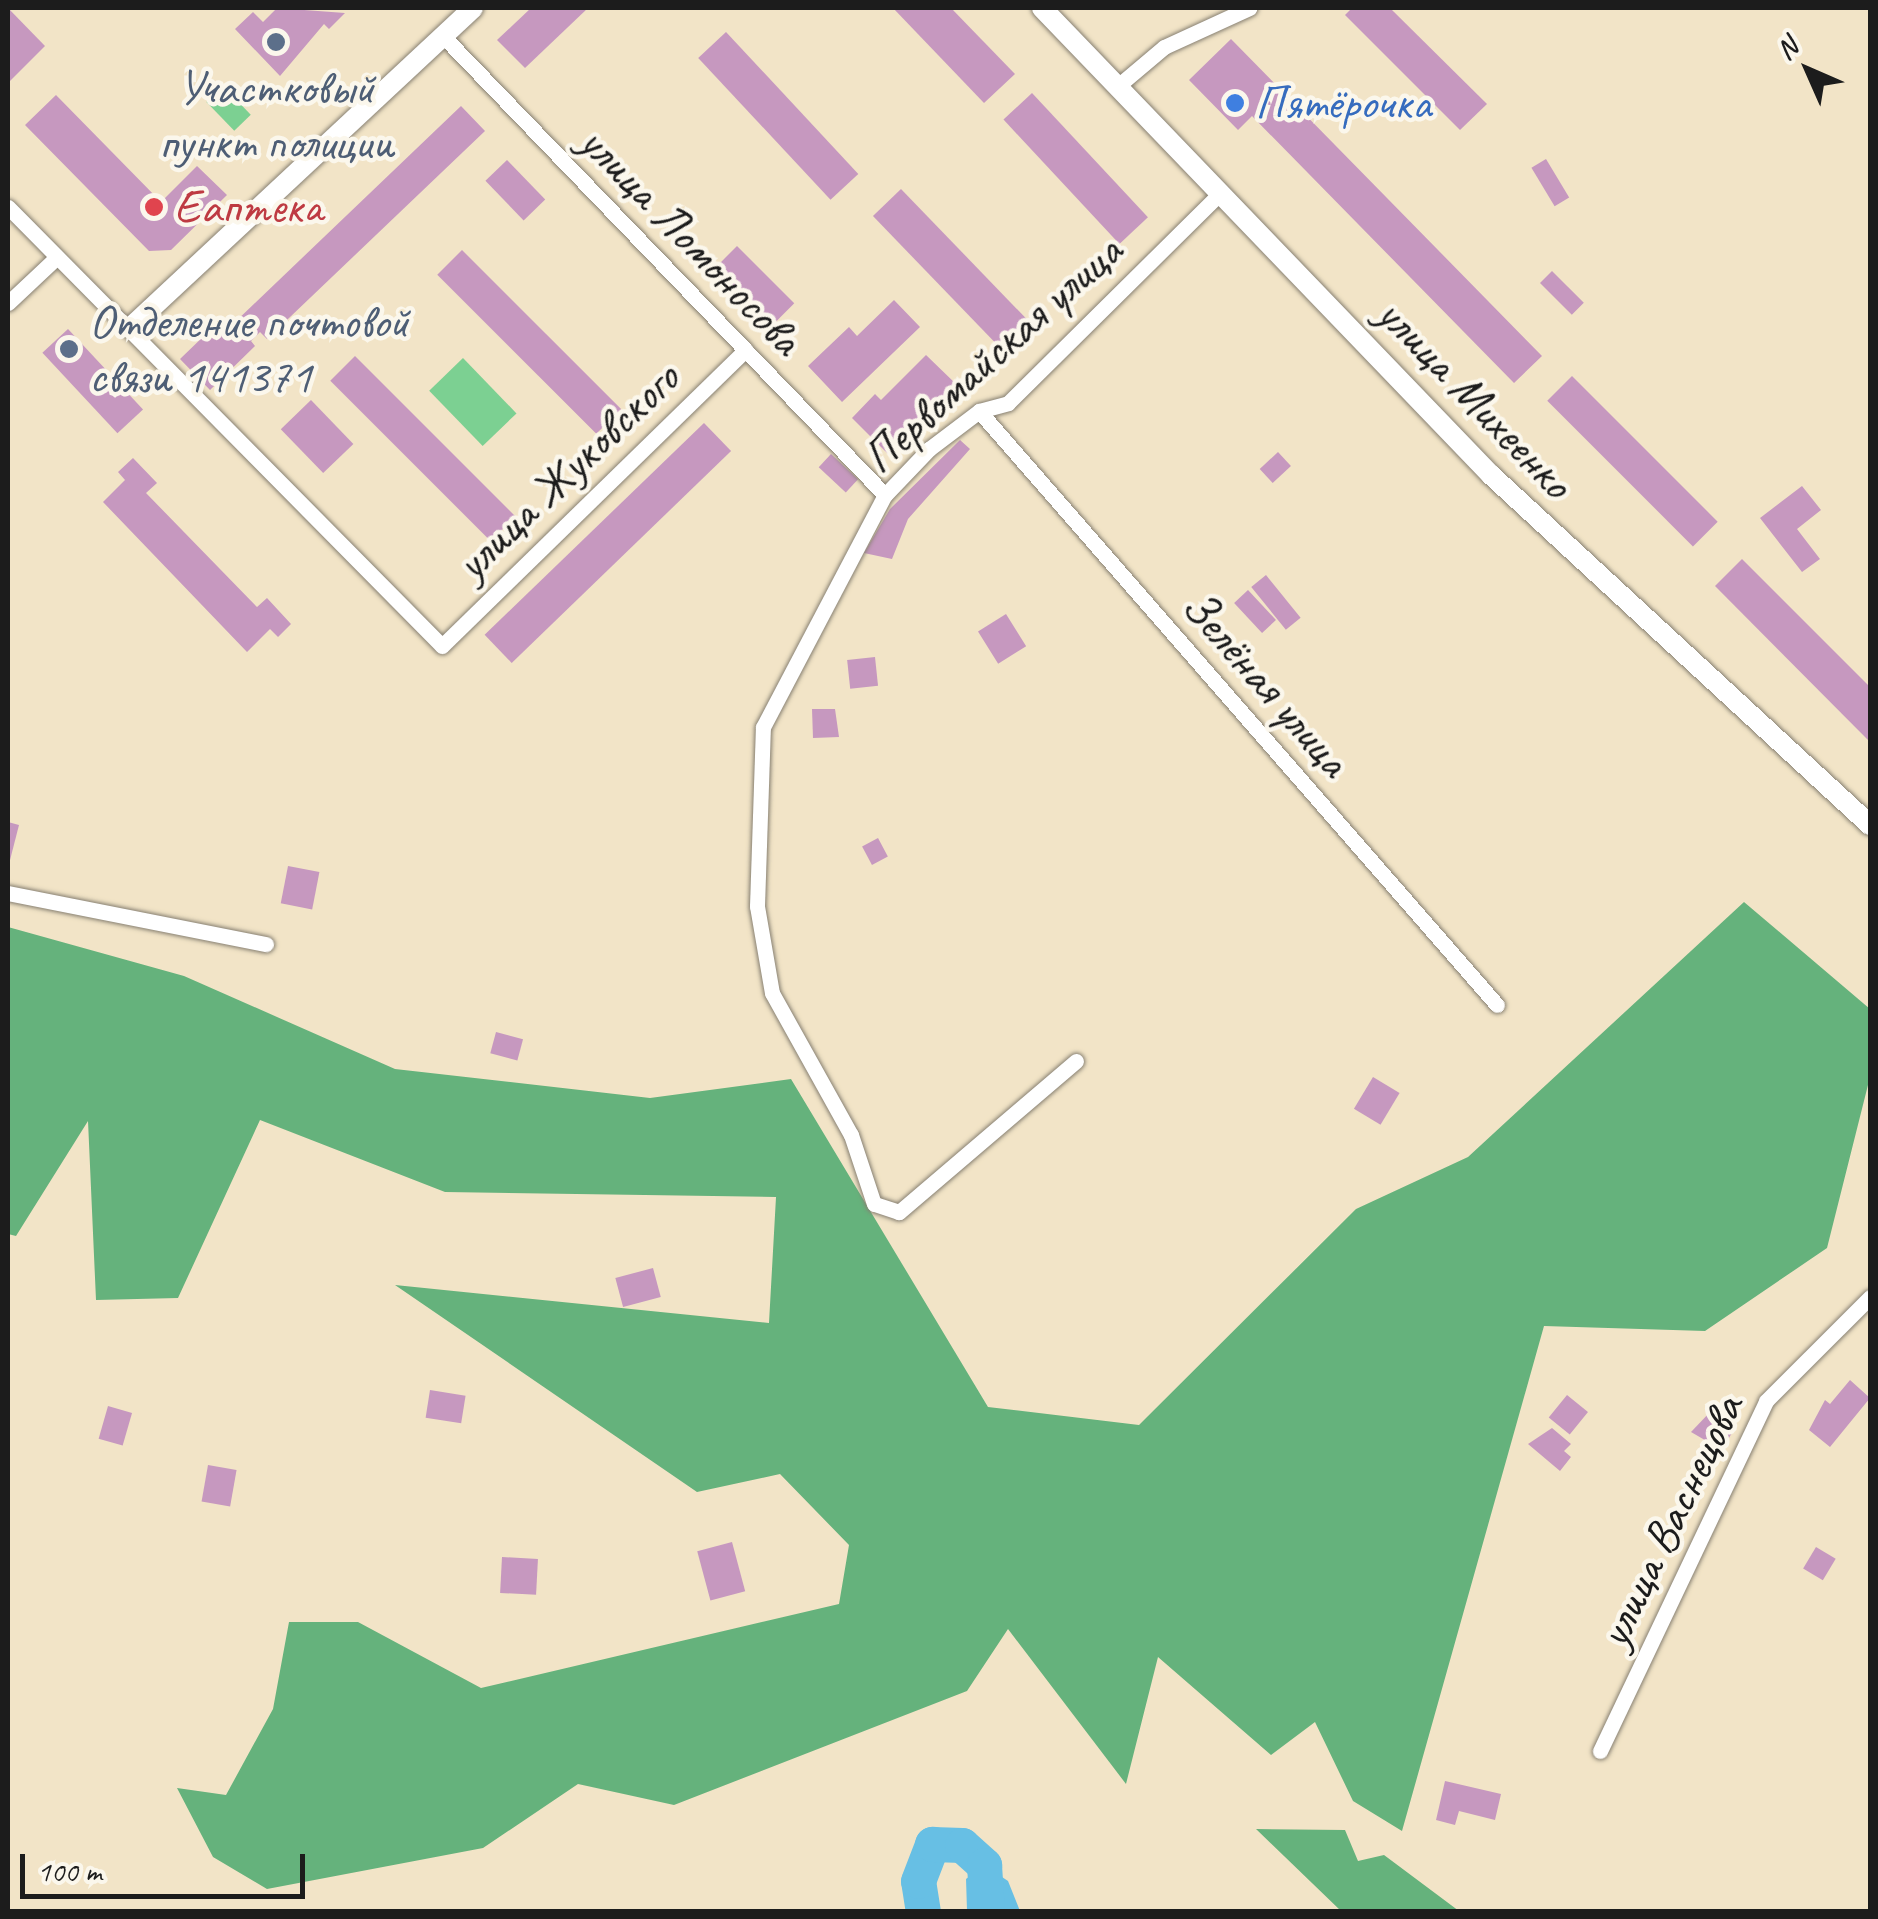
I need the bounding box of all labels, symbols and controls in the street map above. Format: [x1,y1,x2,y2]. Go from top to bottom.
north arrow [1758,20,1858,120]
text: N [1768,30,1805,67]
marker: Участковый пункт полиции [265,31,287,53]
place label: Участковый пункт полиции [160,58,392,171]
place label: Пятёрочка [1255,74,1431,132]
marker: Пятёрочка [1224,92,1246,114]
street label: улица Ломоносова [567,113,815,367]
place label: Еаптека [174,178,322,236]
marker: Еаптека [143,196,165,218]
street label: Первомайская улица [849,221,1135,487]
street label: улица Михеенко [1365,285,1585,511]
place label: Отделение почтовой связи 141371 [89,292,413,405]
marker: Отделение почтовой связи 141371 [58,338,80,360]
street label: улица Жуковского [442,349,692,593]
street label: Зелёная улица [1168,576,1364,790]
street label: улица Васнецова [1584,1386,1756,1656]
scale bar [25,1834,310,1896]
text: 100 m [37,1852,102,1890]

